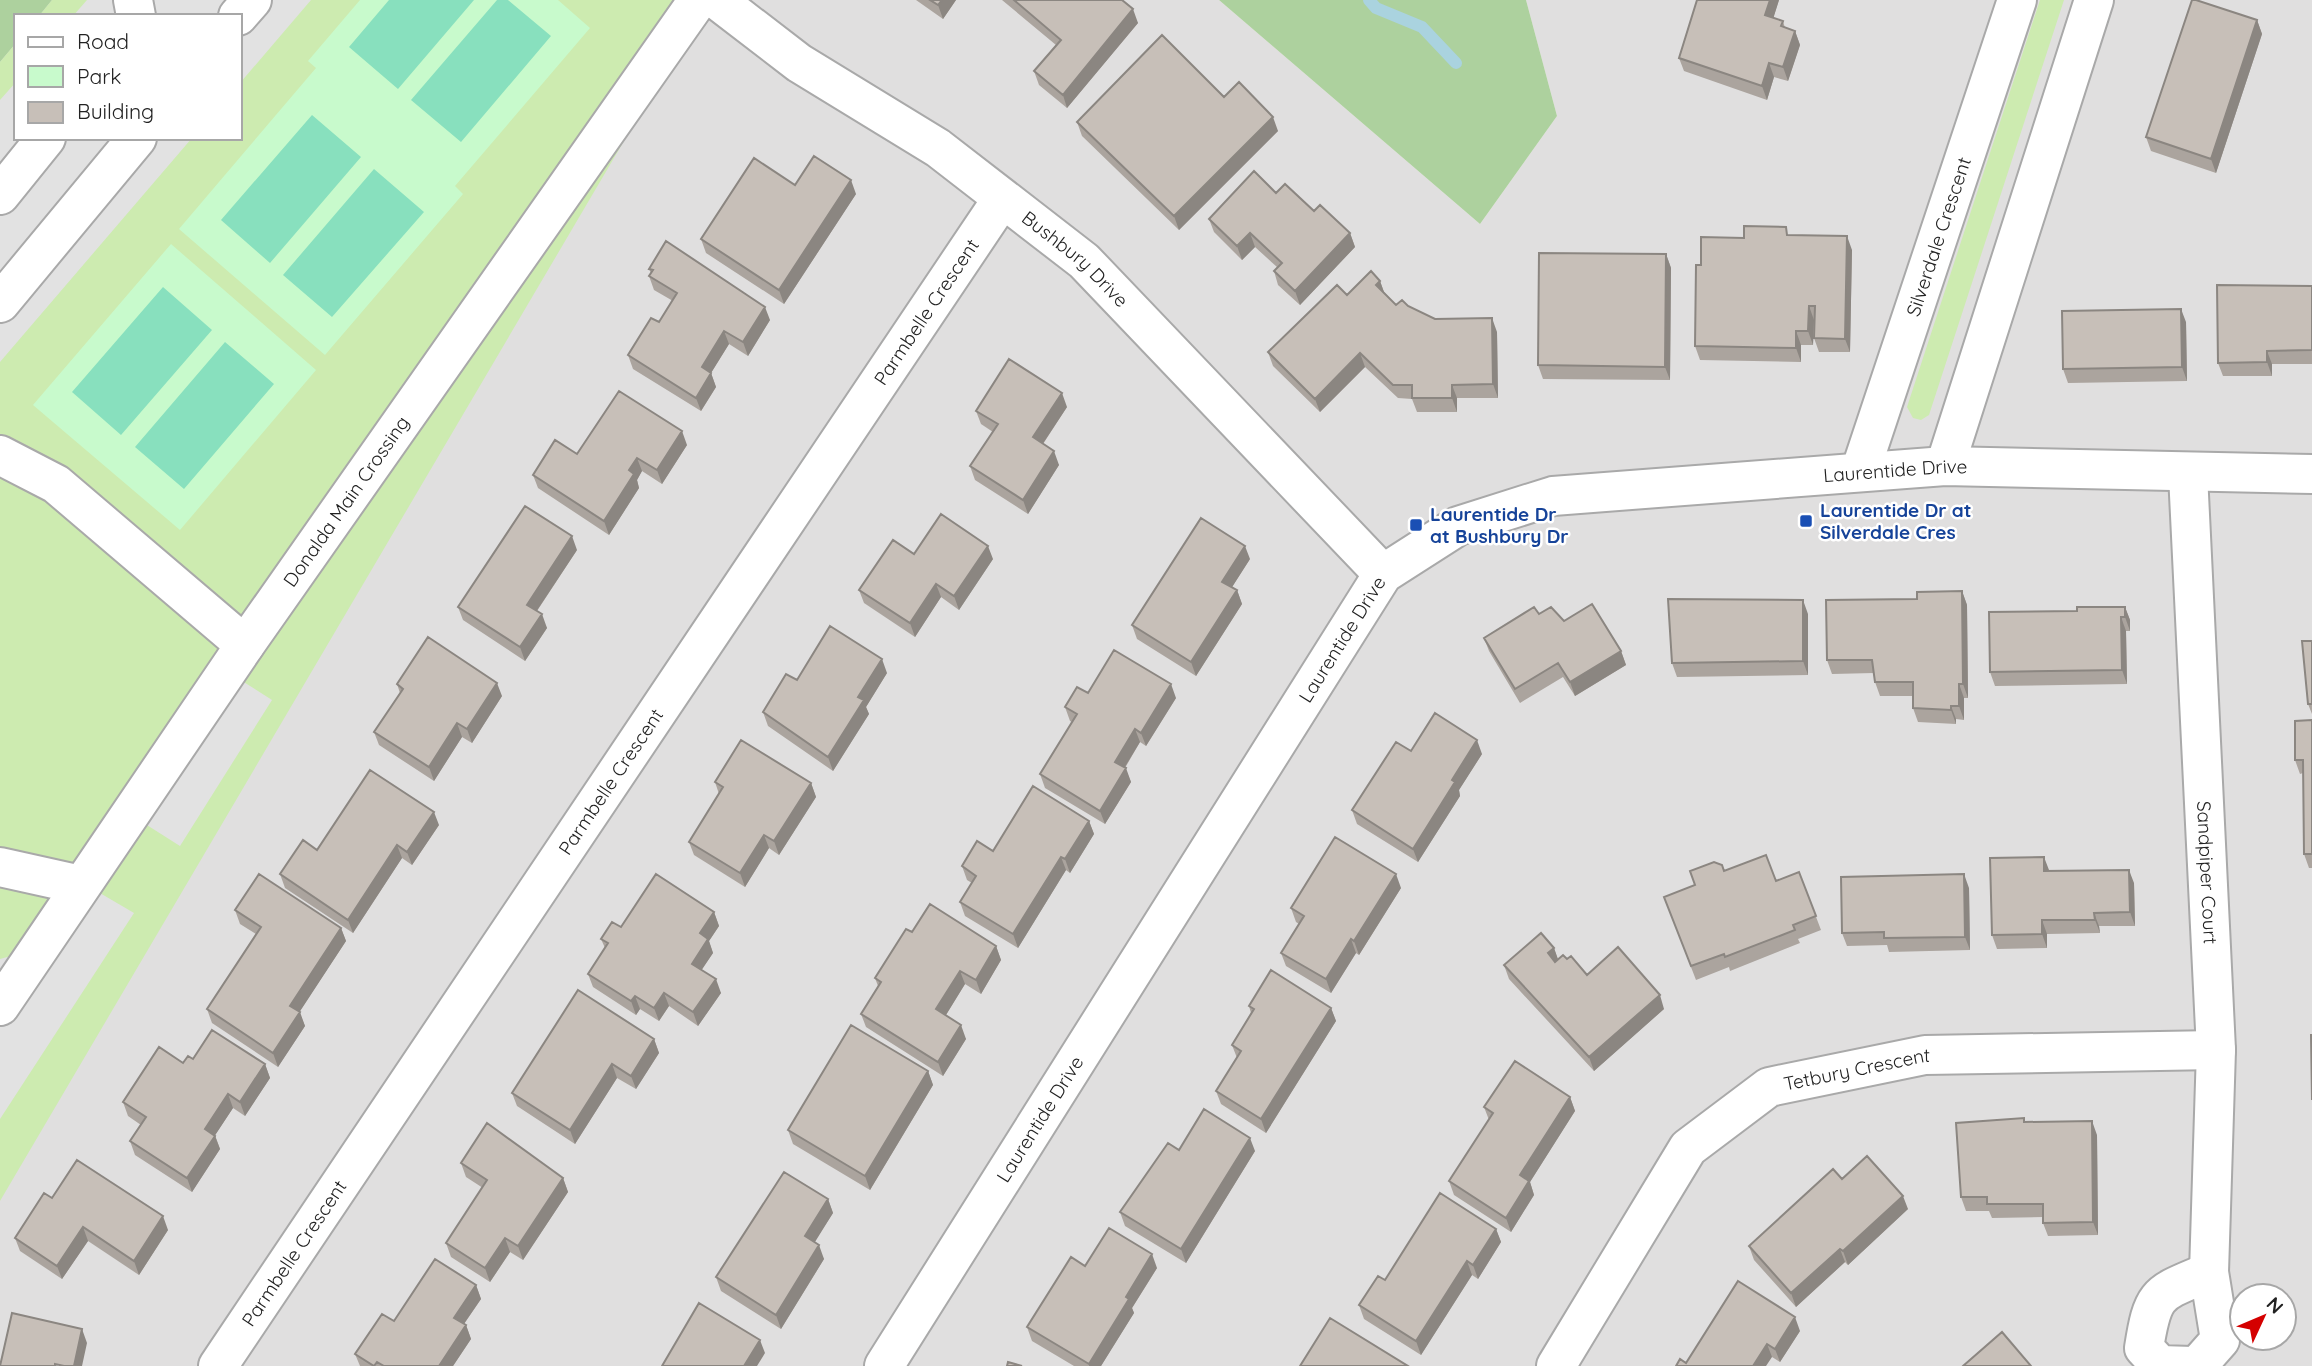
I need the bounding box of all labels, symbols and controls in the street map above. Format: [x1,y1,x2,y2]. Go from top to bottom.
legend [14,14,242,140]
text: Road [77,28,129,54]
text: Park [77,63,121,89]
text: Building [77,98,154,124]
street label: Silverdale Crescent [1901,154,1976,319]
street label: Bushbury Drive [1017,206,1134,312]
street label: Parmbelle Crescent [869,234,984,390]
street label: Donalda Main Crossing [278,411,414,591]
street label: Laurentide Drive [1822,454,1968,487]
place label: Laurentide Dr at Silverdale Cres [1820,498,1972,544]
place label: Laurentide Dr at Bushbury Dr [1430,502,1569,548]
marker: Laurentide Dr at Silverdale Cres [1798,513,1814,529]
marker: Laurentide Dr at Bushbury Dr [1408,517,1424,533]
street label: Laurentide Drive [1293,572,1391,707]
street label: Parmbelle Crescent [553,704,668,859]
street label: Sandpiper Court [2192,800,2223,945]
street label: Tetbury Crescent [1781,1043,1930,1096]
street label: Laurentide Drive [991,1051,1088,1187]
street label: Parmbelle Crescent [236,1175,352,1331]
north arrow [2228,1282,2298,1352]
text: N [2262,1292,2289,1319]

